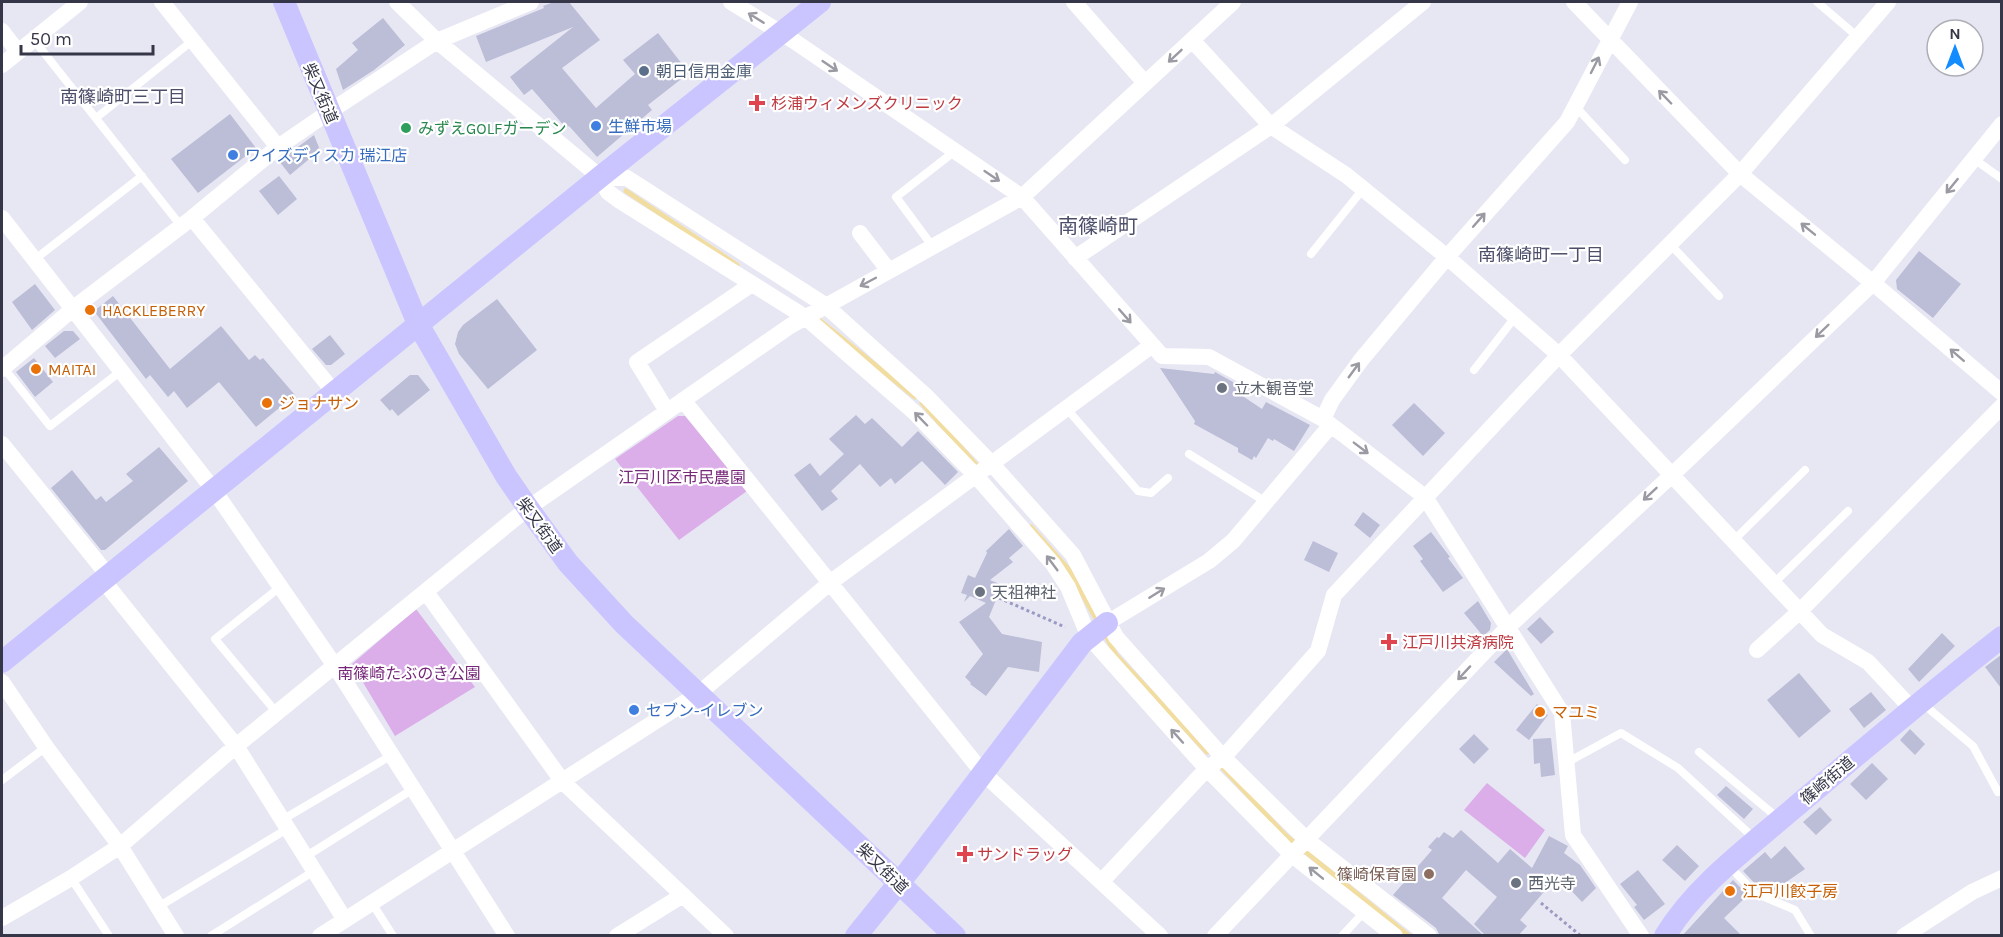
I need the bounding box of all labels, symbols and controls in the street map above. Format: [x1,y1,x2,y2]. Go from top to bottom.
one-way arrow [748,11,765,23]
scale bar [21,18,153,56]
north arrow [1925,18,1985,78]
text: N [1949,24,1961,43]
text: 50 m [30,28,72,50]
one-way arrow [1167,49,1182,63]
one-way arrow [1590,57,1601,75]
street label: 柴又街道 [299,60,342,126]
one-way arrow [822,60,838,72]
place label: 朝日信用金庫 [656,62,752,81]
marker: 朝日信用金庫 [637,64,651,78]
district label: 南篠崎町三丁目 [60,86,186,108]
one-way arrow [1658,89,1673,104]
marker: 杉浦ウィメンズクリニック [748,94,766,112]
place label: 杉浦ウィメンズクリニック [771,94,963,113]
place label: 生鮮市場 [608,117,672,136]
place label: みずえGOLFガーデン [418,119,567,138]
marker: 生鮮市場 [589,119,603,133]
marker: みずえGOLFガーデン [399,121,413,135]
place label: ワイズディスカ 瑞江店 [245,146,407,165]
marker: ワイズディスカ 瑞江店 [226,148,240,162]
one-way arrow [983,170,999,182]
one-way arrow [1945,178,1959,193]
one-way arrow [1472,213,1486,228]
district label: 南篠崎町 [1058,215,1138,238]
one-way arrow [1800,223,1816,236]
district label: 南篠崎町一丁目 [1478,244,1604,266]
one-way arrow [860,276,877,288]
place label: HACKLEBERRY [102,301,205,320]
marker: HACKLEBERRY [83,303,97,317]
one-way arrow [1119,308,1132,324]
one-way arrow [1815,324,1830,338]
one-way arrow [1950,348,1965,362]
place label: MAITAI [48,360,96,379]
marker: MAITAI [29,362,43,376]
one-way arrow [1348,362,1360,378]
place label: 立木観音堂 [1234,379,1314,398]
marker: 立木観音堂 [1215,381,1229,395]
place label: ジョナサン [279,394,359,413]
marker: ジョナサン [260,396,274,410]
one-way arrow [913,412,928,427]
one-way arrow [1353,442,1369,455]
park label: 江戸川区市民農園 [618,468,746,487]
one-way arrow [1643,487,1658,501]
street label: 柴又街道 [513,494,566,557]
one-way arrow [1046,556,1058,572]
place label: 天祖神社 [992,583,1056,602]
marker: 天祖神社 [973,585,987,599]
one-way arrow [1148,586,1165,598]
marker: 江戸川共済病院 [1380,633,1398,651]
place label: 江戸川共済病院 [1402,633,1514,652]
park label: 南篠崎たぶのき公園 [337,664,481,683]
one-way arrow [1457,665,1471,680]
place label: セブン-イレブン [646,701,764,720]
marker: セブン-イレブン [627,703,641,717]
place label: マユミ [1552,703,1600,722]
marker: マユミ [1533,705,1547,719]
one-way arrow [1170,729,1184,744]
street label: 篠崎街道 [1797,753,1858,808]
street label: 柴又街道 [853,839,912,897]
place label: サンドラッグ [977,845,1073,864]
marker: サンドラッグ [958,847,972,861]
place label: 篠崎保育園 [1337,865,1417,884]
one-way arrow [1308,867,1324,880]
marker: 篠崎保育園 [1422,867,1436,881]
place label: 西光寺 [1528,874,1576,893]
marker: 西光寺 [1509,876,1523,890]
place label: 江戸川餃子房 [1742,882,1838,901]
marker: 江戸川餃子房 [1723,884,1737,898]

